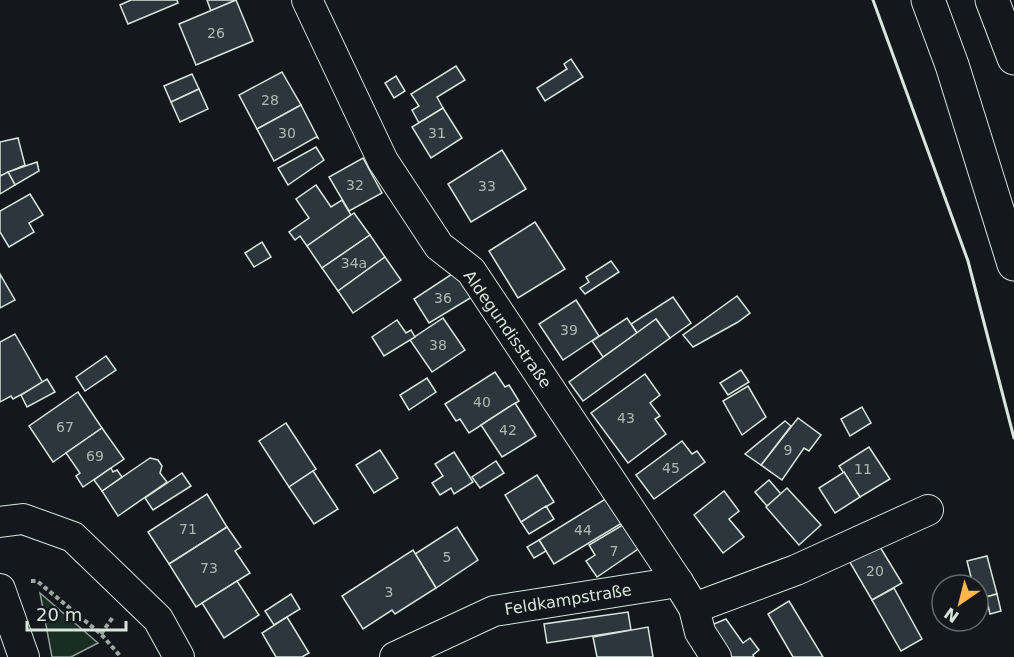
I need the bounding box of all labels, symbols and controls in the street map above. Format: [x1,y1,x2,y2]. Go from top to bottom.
house number: 26 [207,25,225,41]
house number: 28 [261,92,279,108]
house number: 30 [278,125,296,141]
house number: 31 [428,125,446,141]
house number: 32 [346,177,364,193]
house number: 33 [478,178,496,194]
house number: 34a [341,255,367,271]
street label: Aldegundisstraße [460,267,555,392]
house number: 36 [434,290,452,306]
house number: 39 [560,322,578,338]
house number: 38 [429,337,447,353]
house number: 40 [473,394,491,410]
house number: 43 [617,410,635,426]
house number: 67 [56,419,74,435]
house number: 42 [499,422,517,438]
house number: 9 [784,442,792,458]
house number: 69 [86,448,104,464]
house number: 45 [662,460,680,476]
house number: 11 [854,461,872,477]
house number: 71 [179,521,197,537]
house number: 44 [574,522,592,538]
house number: 7 [610,543,618,559]
house number: 5 [443,549,451,565]
house number: 73 [200,560,218,576]
house number: 20 [866,563,884,579]
north arrow [930,573,990,633]
street label: Feldkampstraße [503,580,633,619]
house number: 3 [385,584,393,600]
scale bar [27,594,126,632]
text: N [941,603,963,626]
text: 20 m [36,604,82,625]

